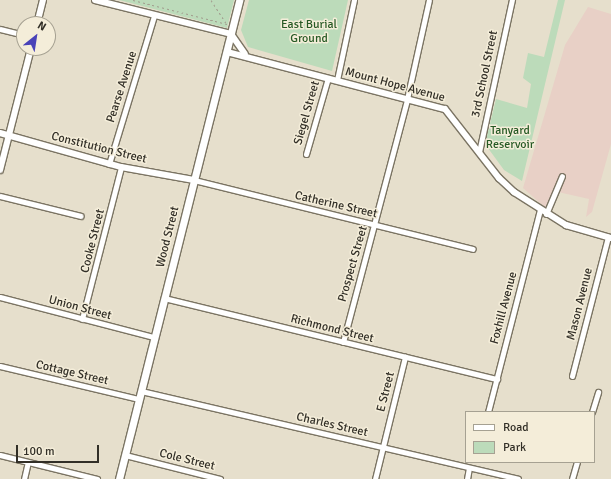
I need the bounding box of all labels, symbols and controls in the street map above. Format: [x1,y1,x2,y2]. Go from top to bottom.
north arrow [16,16,56,56]
text: N [35,18,48,34]
park label: East Burial Ground [281,18,337,46]
street label: 3rd School Street [469,29,501,119]
street label: Pearse Avenue [104,49,140,125]
street label: Mount Hope Avenue [344,65,446,105]
street label: Siegel Street [291,79,323,147]
park label: Tanyard Reservoir [486,124,534,152]
street label: Constitution Street [50,129,148,167]
street label: Catherine Street [293,189,379,221]
street label: Wood Street [153,205,183,269]
street label: Cooke Street [78,208,108,274]
street label: Prospect Street [335,224,371,304]
street label: Mason Avenue [564,266,596,342]
street label: Foxhill Avenue [487,270,521,346]
street label: Union Street [47,293,113,323]
street label: Richmond Street [289,312,375,346]
street label: Cottage Street [34,358,110,388]
street label: E Street [374,371,398,413]
street label: Charles Street [295,410,369,440]
legend [465,411,595,463]
text: Road [503,420,529,435]
scale bar [18,437,101,463]
text: Park [503,440,526,455]
text: 100 m [23,444,55,459]
street label: Cole Street [158,446,216,474]

